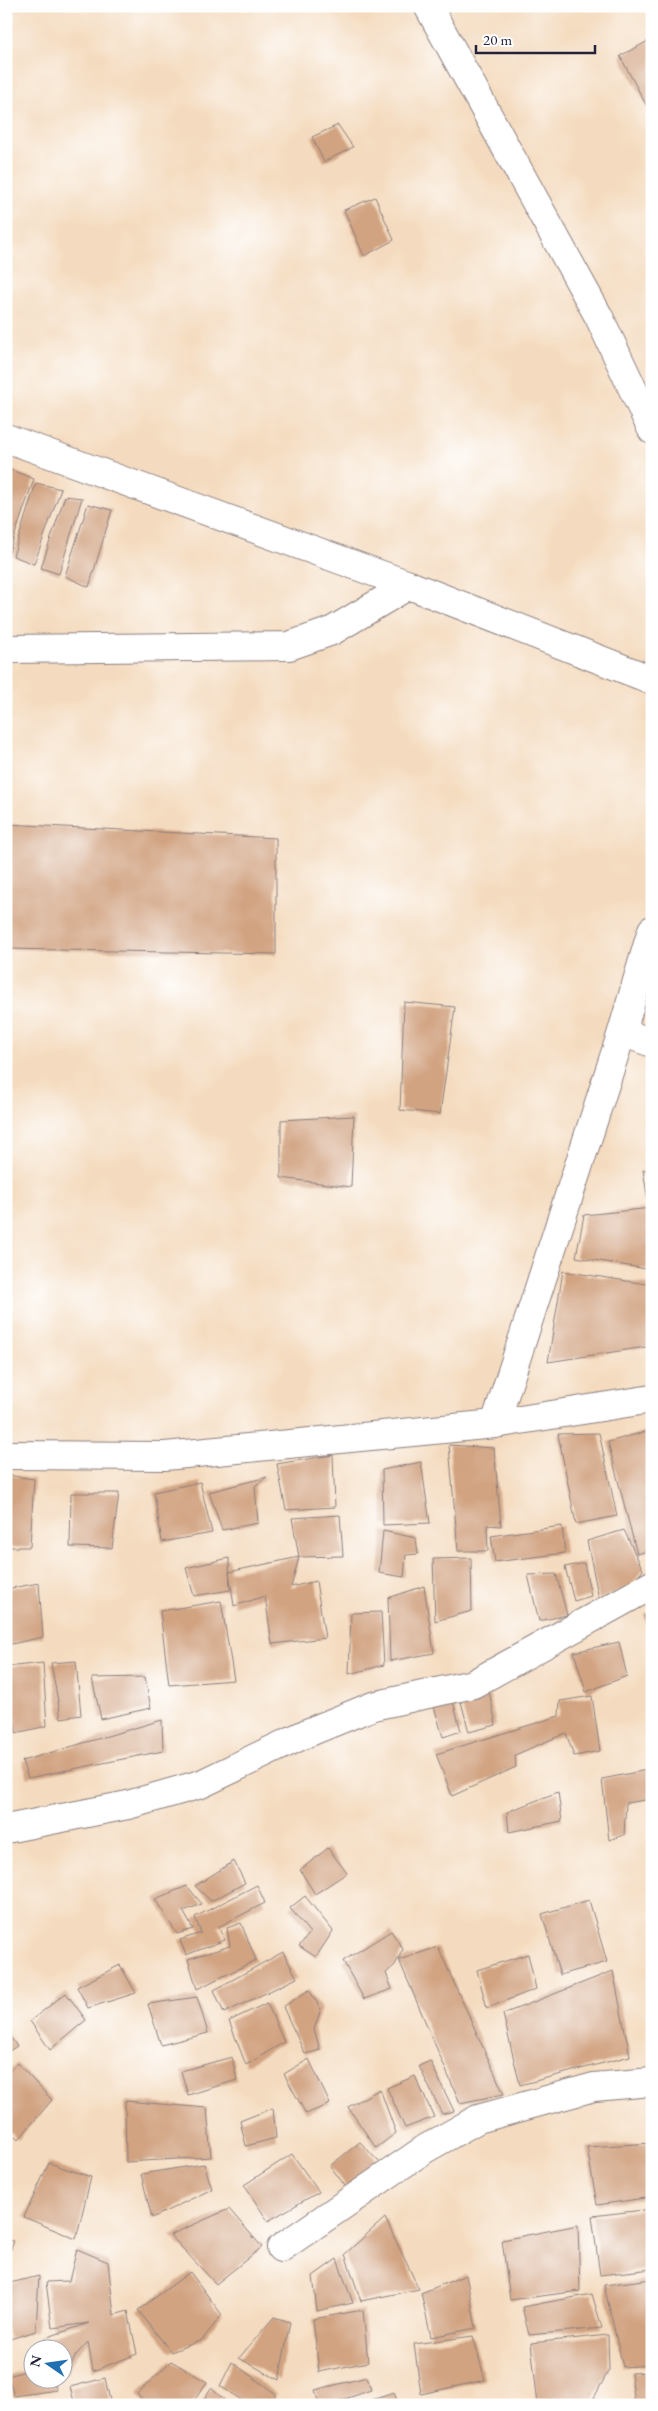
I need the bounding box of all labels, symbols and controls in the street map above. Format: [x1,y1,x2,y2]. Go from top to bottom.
scale bar [476,22,594,54]
text: 20 m [483,30,512,49]
north arrow [22,2338,72,2388]
text: N [25,2353,46,2369]

